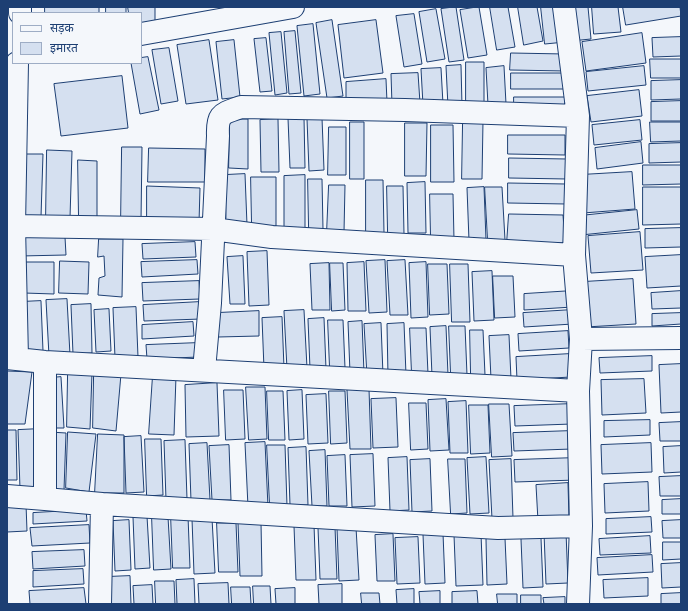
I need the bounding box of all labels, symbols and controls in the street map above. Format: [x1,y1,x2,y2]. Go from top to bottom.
legend [12,12,142,64]
text: सड़क [50,19,74,36]
text: इमारत [50,39,78,56]

